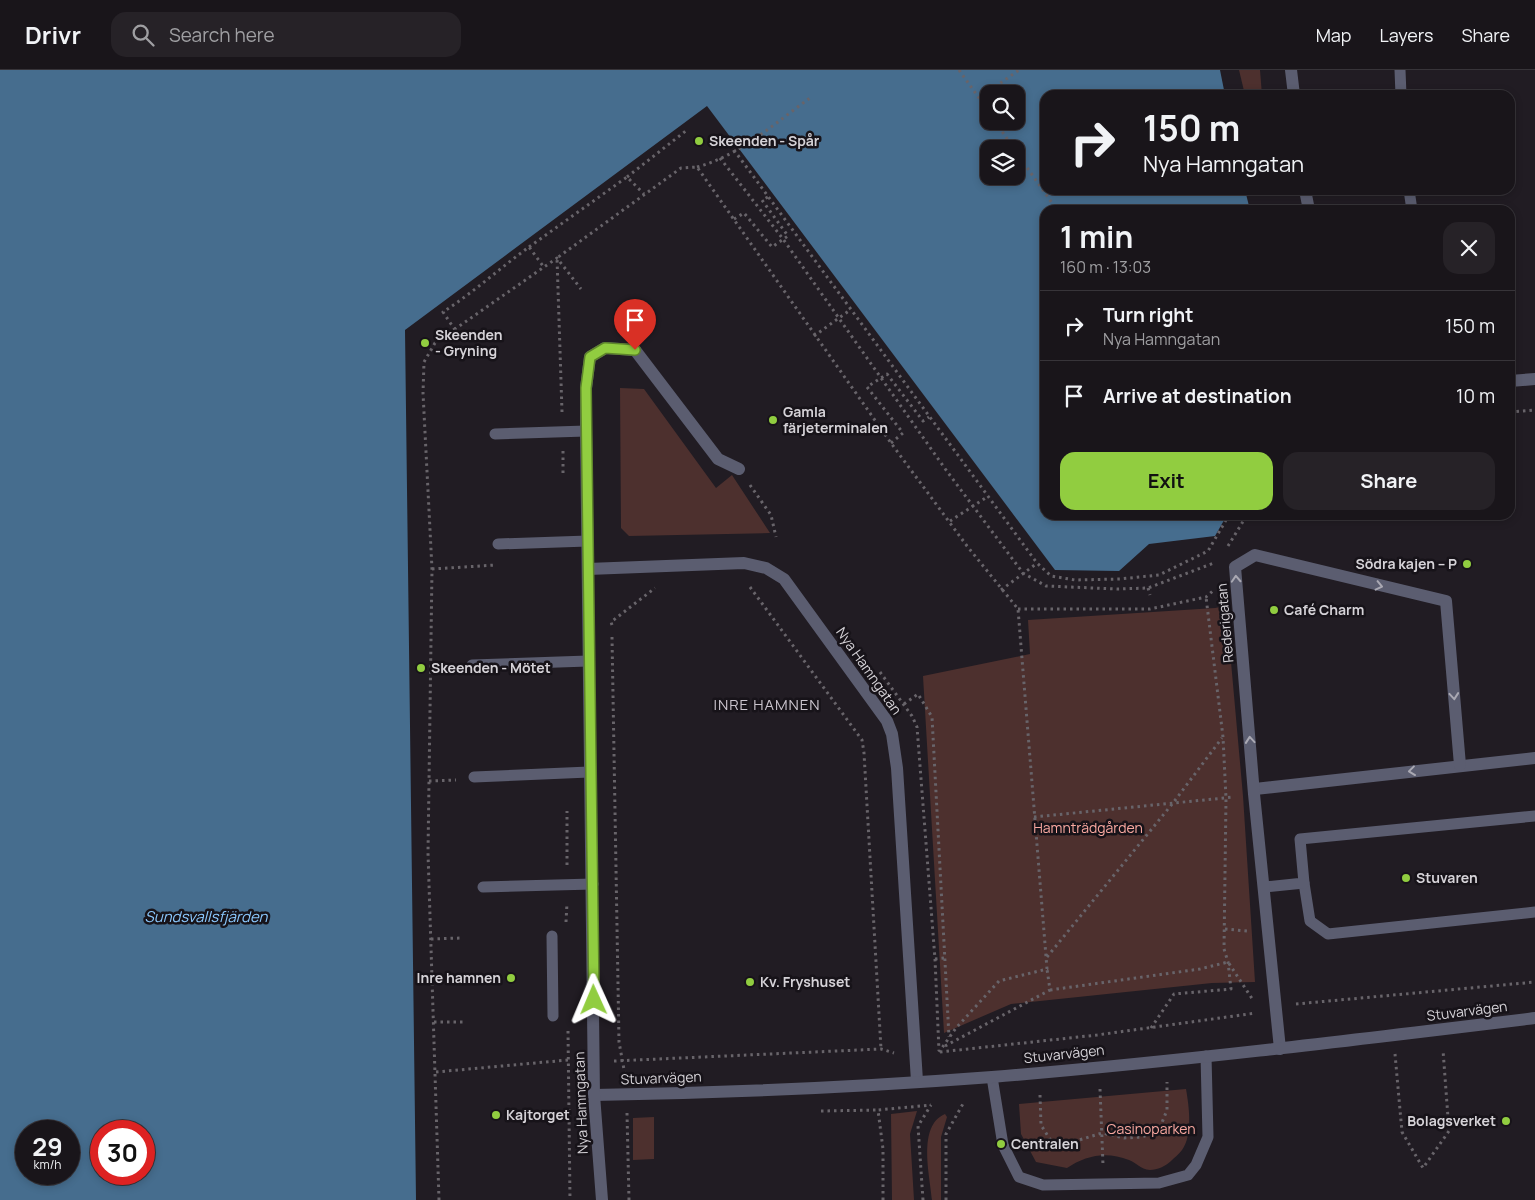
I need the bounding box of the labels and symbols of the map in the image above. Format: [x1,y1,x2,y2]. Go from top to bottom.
place label: Skeenden - Spår [709,131,820,150]
marker: Skeenden - Spår [693,135,705,147]
pin [614,299,656,350]
place label: Skeenden - Gryning [435,325,503,360]
marker: Skeenden - Gryning [419,337,431,349]
place label: Gamla färjeterminalen [783,402,888,437]
marker: Gamla färjeterminalen [767,414,779,426]
place label: Södra kajen – P [1356,554,1457,573]
marker: Södra kajen – P [1461,558,1473,570]
one-way arrow [1231,574,1242,582]
one-way arrow [1375,580,1384,591]
street label: Rederigatan [1212,583,1237,664]
place label: Café Charm [1284,600,1364,619]
marker: Café Charm [1268,604,1280,616]
street label: Nya Hamngatan [832,623,907,718]
place label: Skeenden - Mötet [431,658,551,677]
marker: Skeenden - Mötet [415,662,427,674]
one-way arrow [1448,692,1459,700]
district label: INRE HAMNEN [713,694,821,715]
one-way arrow [1245,736,1256,744]
one-way arrow [1407,765,1415,776]
park label: Hamnträdgården [1033,818,1143,837]
place label: Stuvaren [1416,868,1478,887]
marker: Stuvaren [1400,872,1412,884]
water label: Sundsvallsfjärden [145,906,269,927]
place label: Inre hamnen [417,968,501,987]
marker: Inre hamnen [505,972,517,984]
place label: Kv. Fryshuset [760,972,850,991]
position arrow [567,973,619,1025]
marker: Kv. Fryshuset [744,976,756,988]
street label: Stuvarvägen [1426,996,1508,1025]
street label: Stuvarvägen [1023,1040,1105,1067]
street label: Nya Hamngatan [569,1051,592,1155]
street label: Stuvarvägen [620,1067,702,1088]
place label: Kajtorget [506,1105,570,1124]
marker: Kajtorget [490,1109,502,1121]
place label: Bolagsverket [1407,1111,1496,1130]
marker: Bolagsverket [1500,1115,1512,1127]
park label: Casinoparken [1106,1119,1196,1138]
speed limit sign: 30 [90,1120,155,1185]
place label: Centralen [1011,1134,1079,1153]
marker: Centralen [995,1138,1007,1150]

